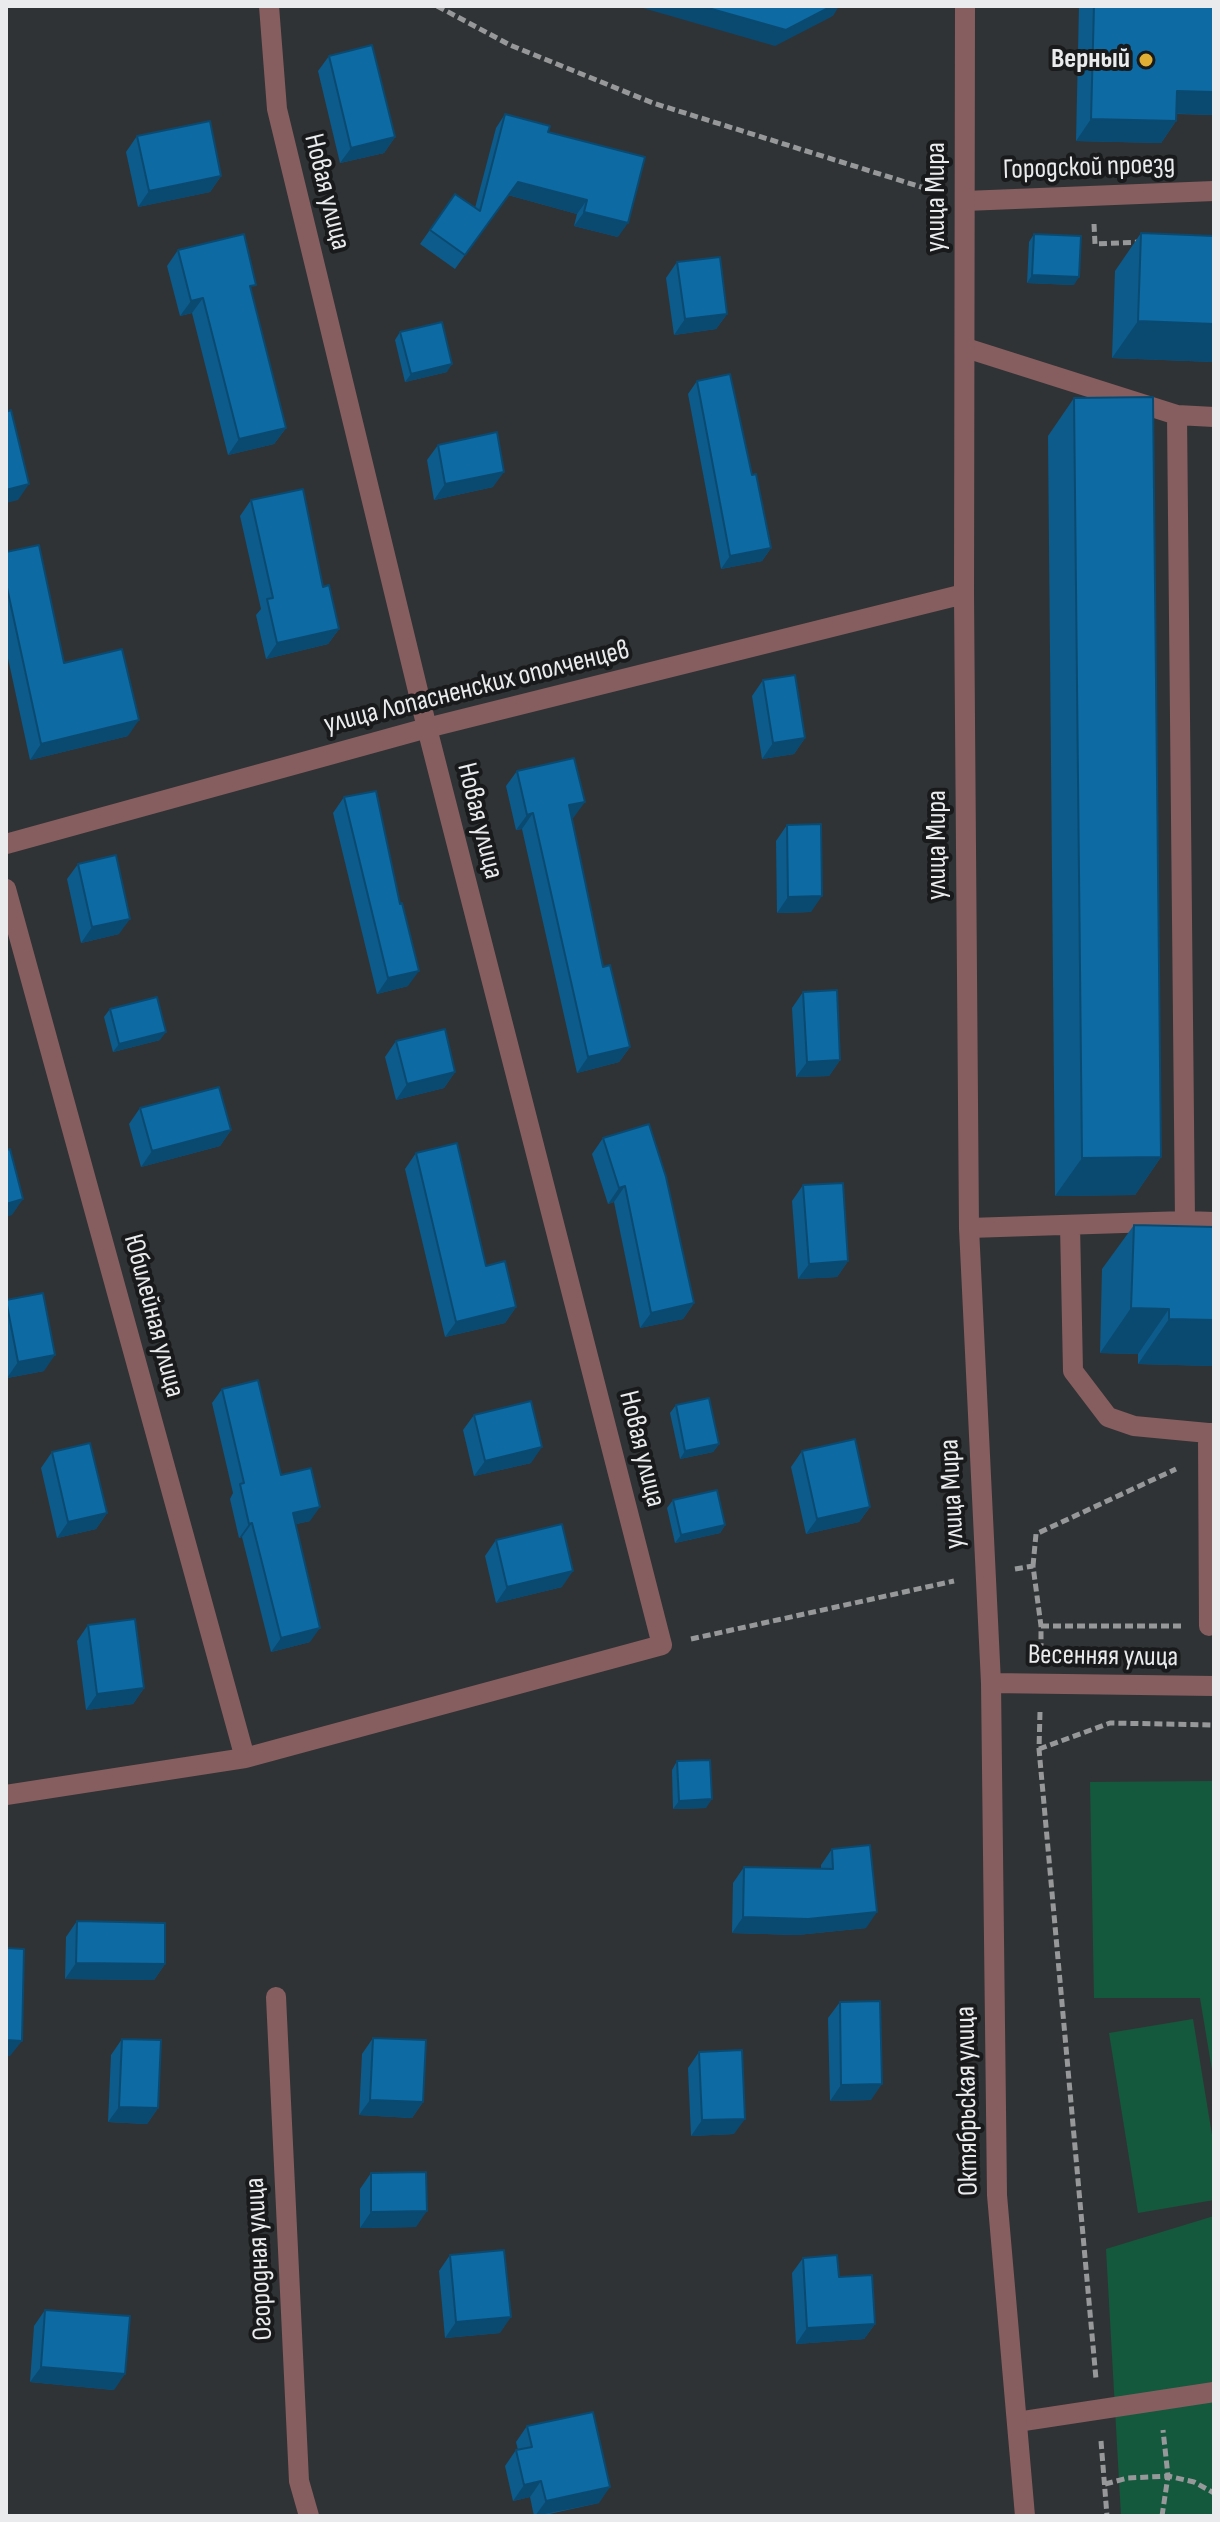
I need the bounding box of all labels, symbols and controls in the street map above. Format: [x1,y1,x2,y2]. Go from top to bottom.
place label: Верный [1051,43,1130,77]
marker: Верный [1137,51,1155,69]
street label: Новая улица [295,131,357,253]
street label: улица Мира [920,142,954,252]
street label: Городской проезд [1002,148,1176,188]
street label: улица Лопасненских ополченцев [321,634,633,742]
street label: Новая улица [448,760,510,882]
street label: улица Мира [921,790,955,900]
street label: Юбилейная улица [115,1231,191,1401]
street label: Новая улица [610,1388,672,1510]
street label: улица Мира [933,1438,973,1550]
street label: Весенняя улица [1027,1639,1179,1675]
street label: Октябрьская улица [950,2006,986,2196]
street label: Огородная улица [239,2177,281,2341]

